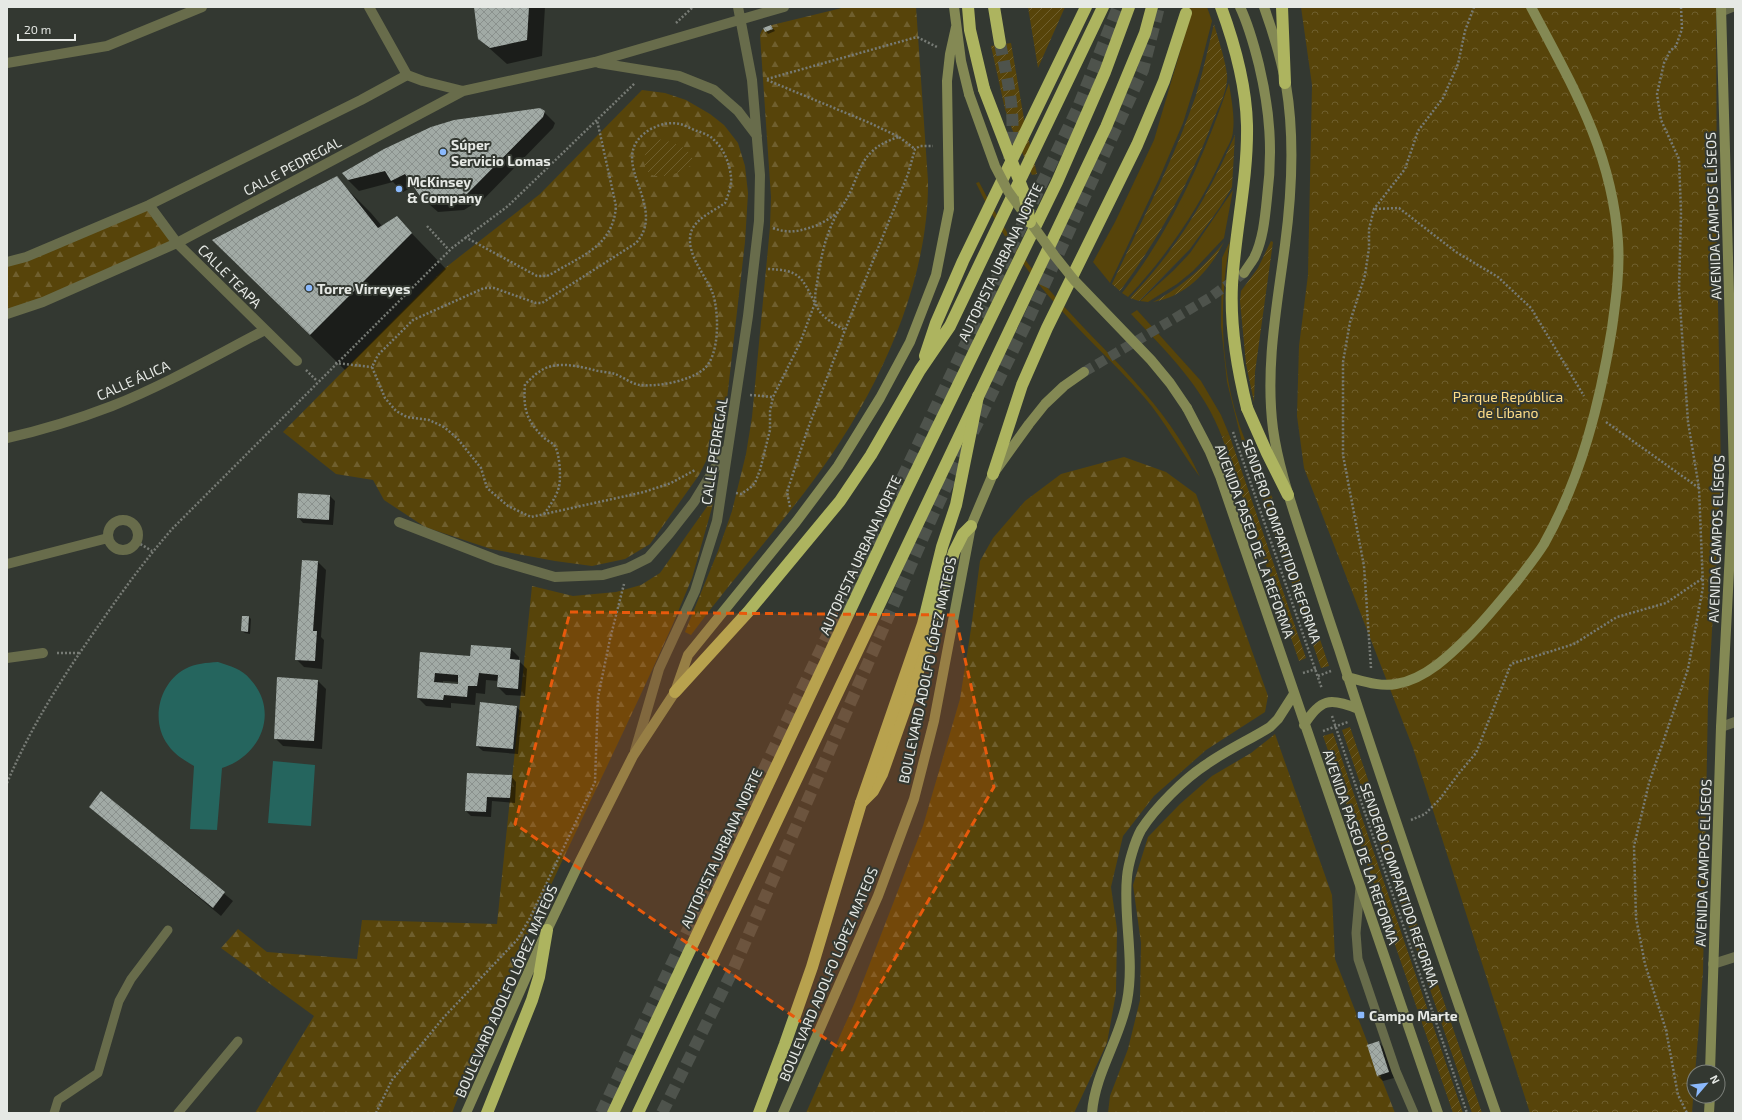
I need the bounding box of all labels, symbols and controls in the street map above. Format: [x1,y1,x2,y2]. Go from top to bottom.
scale bar [18,16,75,42]
text: 20 m [24,22,51,36]
street label: AVENIDA CAMPOS ELÍSEOS [1702,132,1724,300]
street label: CALLE PEDREGAL [240,133,344,199]
place label: Súper Servicio Lomas [451,136,551,169]
marker: Súper Servicio Lomas [438,147,448,157]
place label: McKinsey & Company [407,173,482,206]
street label: AUTOPISTA URBANA NORTE [954,180,1046,344]
marker: McKinsey & Company [394,184,404,194]
street label: CALLE TEAPA [195,241,266,312]
place label: Torre Virreyes [317,280,410,297]
marker: Torre Virreyes [304,283,314,293]
street label: CALLE ÁLICA [94,356,172,404]
park label: Parque República de Líbano [1453,388,1563,421]
street label: CALLE PEDREGAL [697,396,731,506]
street label: SENDERO COMPARTIDO REFORMA [1239,437,1325,646]
street label: AVENIDA PASEO DE LA REFORMA [1212,442,1298,641]
street label: AVENIDA CAMPOS ELÍSEOS [1705,455,1727,623]
street label: AUTOPISTA URBANA NORTE [815,472,905,638]
street label: BOULEVARD ADOLFO LÓPEZ MATEOS [895,555,959,785]
street label: AVENIDA PASEO DE LA REFORMA [1320,747,1403,947]
street label: AUTOPISTA URBANA NORTE [676,765,766,931]
street label: AVENIDA CAMPOS ELÍSEOS [1692,779,1714,947]
street label: SENDERO COMPARTIDO REFORMA [1357,781,1443,990]
street label: BOULEVARD ADOLFO LÓPEZ MATEOS [775,864,881,1084]
street label: BOULEVARD ADOLFO LÓPEZ MATEOS [451,882,561,1100]
place label: Campo Marte [1369,1007,1458,1024]
marker: Campo Marte [1356,1010,1366,1020]
north arrow [1686,1064,1726,1104]
text: N [1708,1073,1723,1086]

